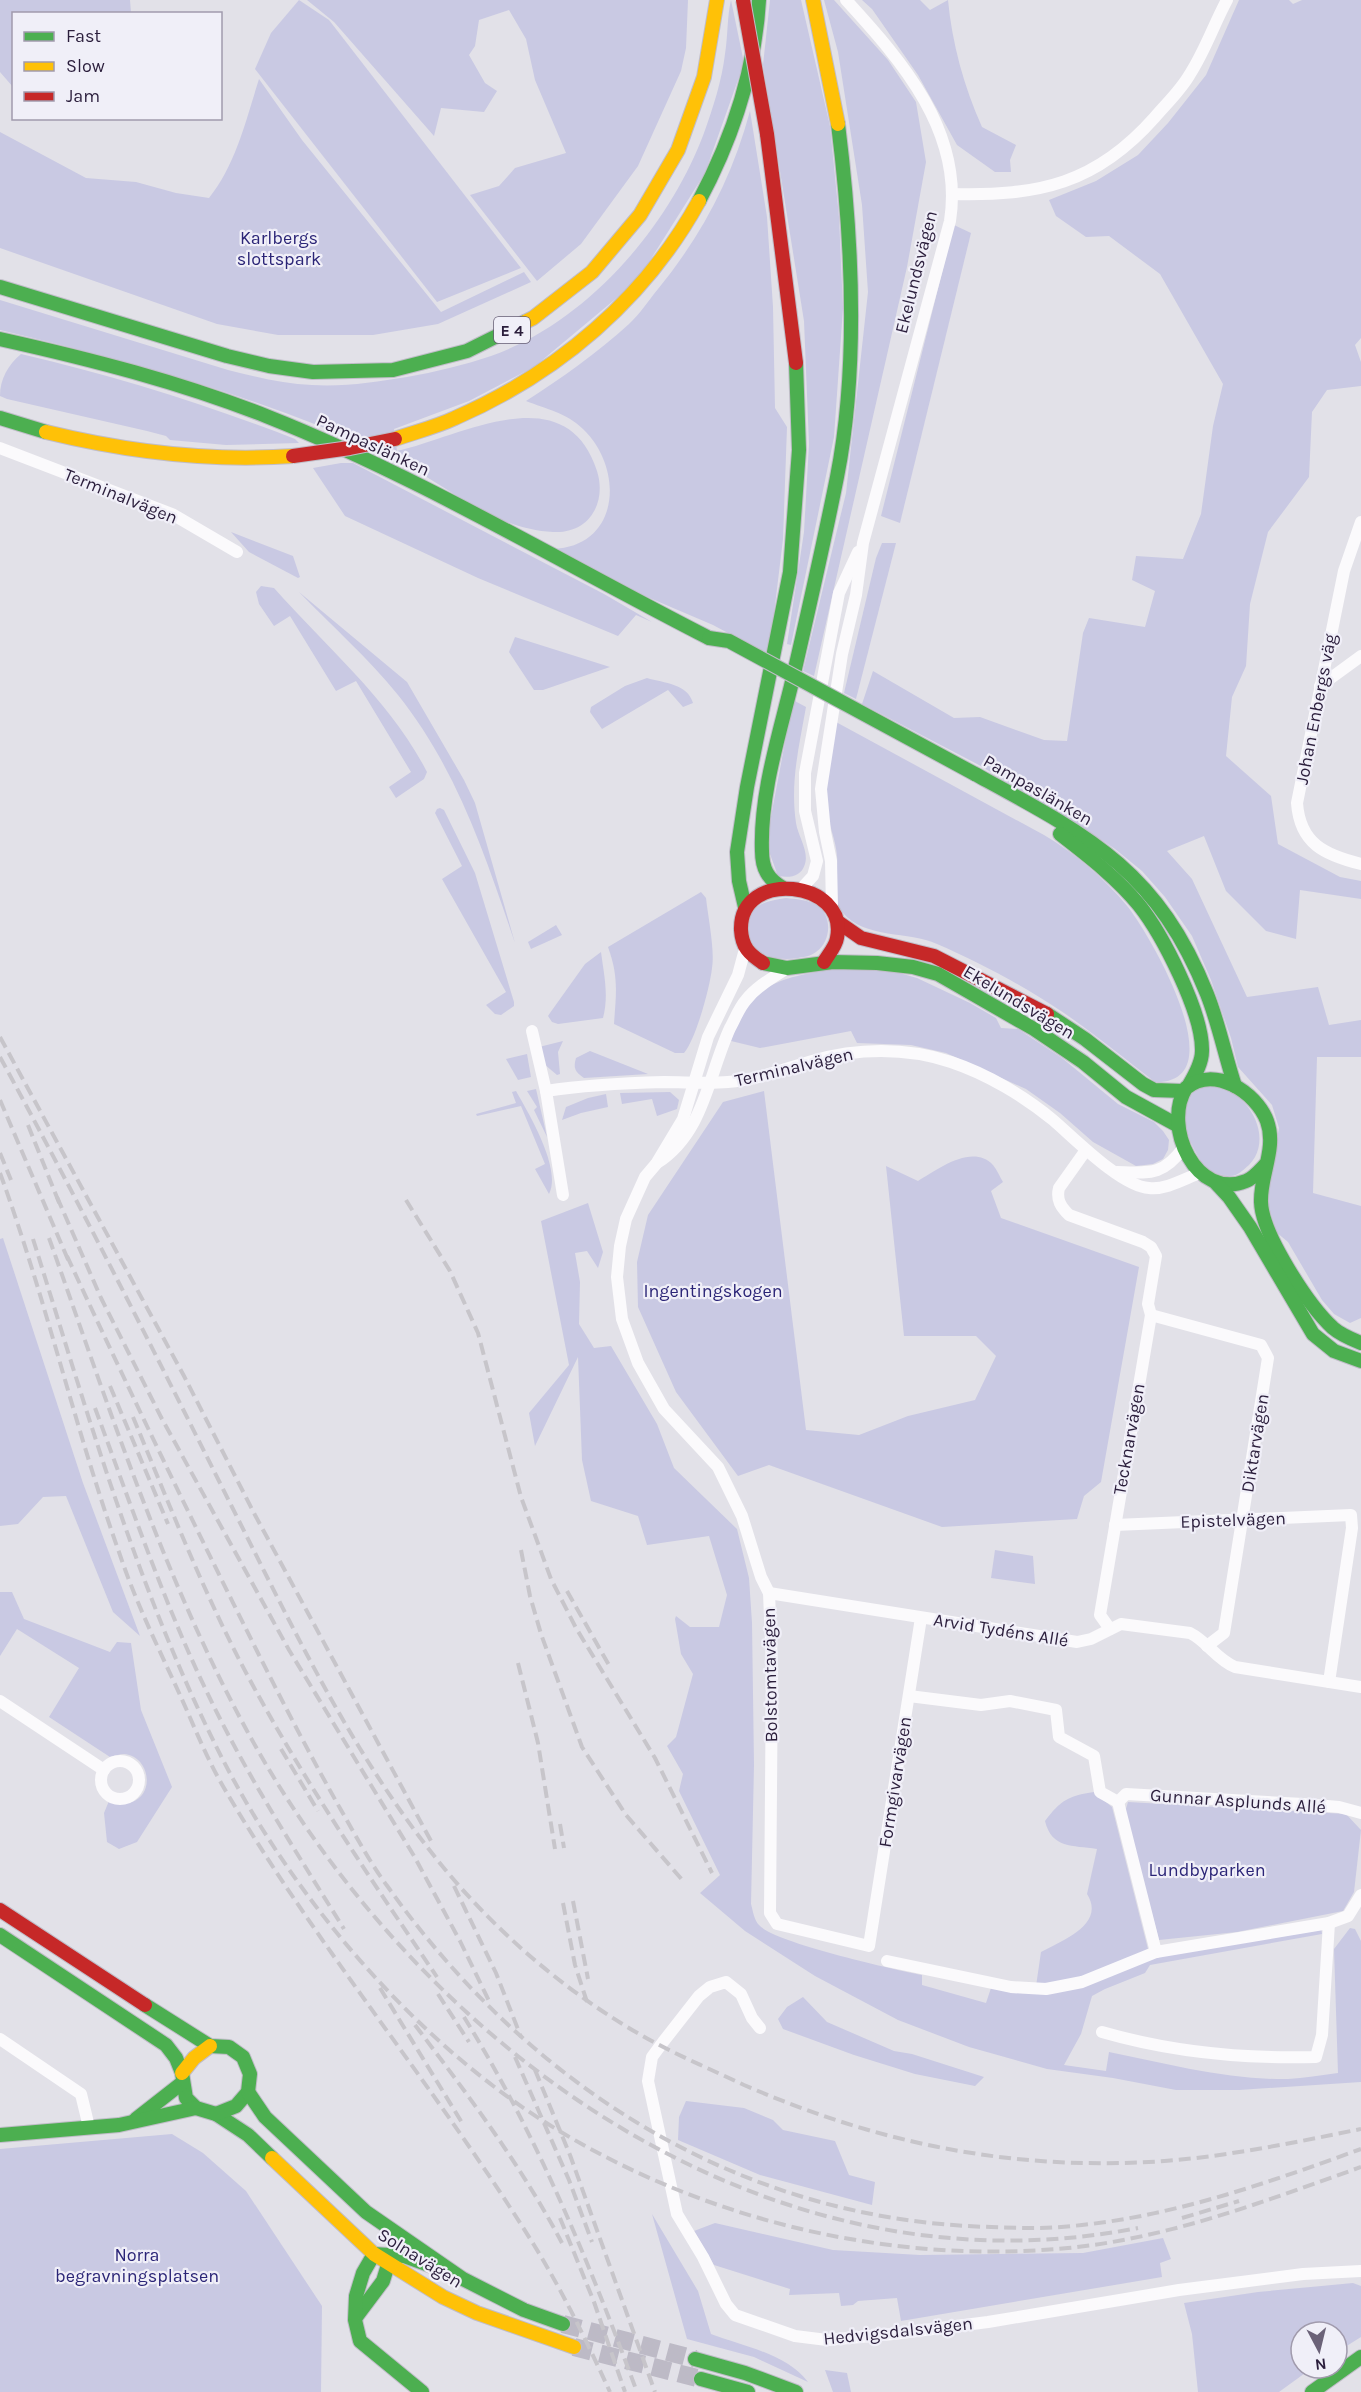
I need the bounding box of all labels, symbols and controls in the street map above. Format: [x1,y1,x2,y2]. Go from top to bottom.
legend [12,12,222,120]
text: Fast [66,25,101,47]
text: Slow [66,55,105,77]
text: Jam [66,85,100,107]
street label: Ekelundsvägen [890,208,942,336]
park label: Karlbergs slottspark [237,227,321,270]
road number: E 4 [494,317,530,343]
street label: Pampaslänken [313,409,433,481]
street label: Terminalvägen [61,463,181,529]
street label: Johan Enbergs väg [1291,632,1341,786]
street label: Pampaslänken [979,750,1097,830]
street label: Ekelundsvägen [959,960,1079,1044]
street label: Terminalvägen [733,1043,855,1091]
park label: Ingentingskogen [643,1280,783,1302]
street label: Tecknarvägen [1108,1382,1150,1496]
street label: Diktarvägen [1236,1392,1274,1494]
street label: Epistelvägen [1180,1507,1286,1533]
street label: Bolstomtavägen [758,1607,782,1743]
street label: Arvid Tydéns Allé [932,1608,1070,1652]
street label: Formgivarvägen [874,1715,916,1849]
street label: Gunnar Asplunds Allé [1149,1784,1327,1818]
park label: Lundbyparken [1148,1859,1266,1881]
street label: Solnavägen [374,2223,466,2293]
park label: Norra begravningsplatsen [55,2244,219,2287]
street label: Hedvigsdalsvägen [822,2312,974,2350]
north arrow [1289,2320,1349,2380]
text: N [1314,2354,1328,2375]

